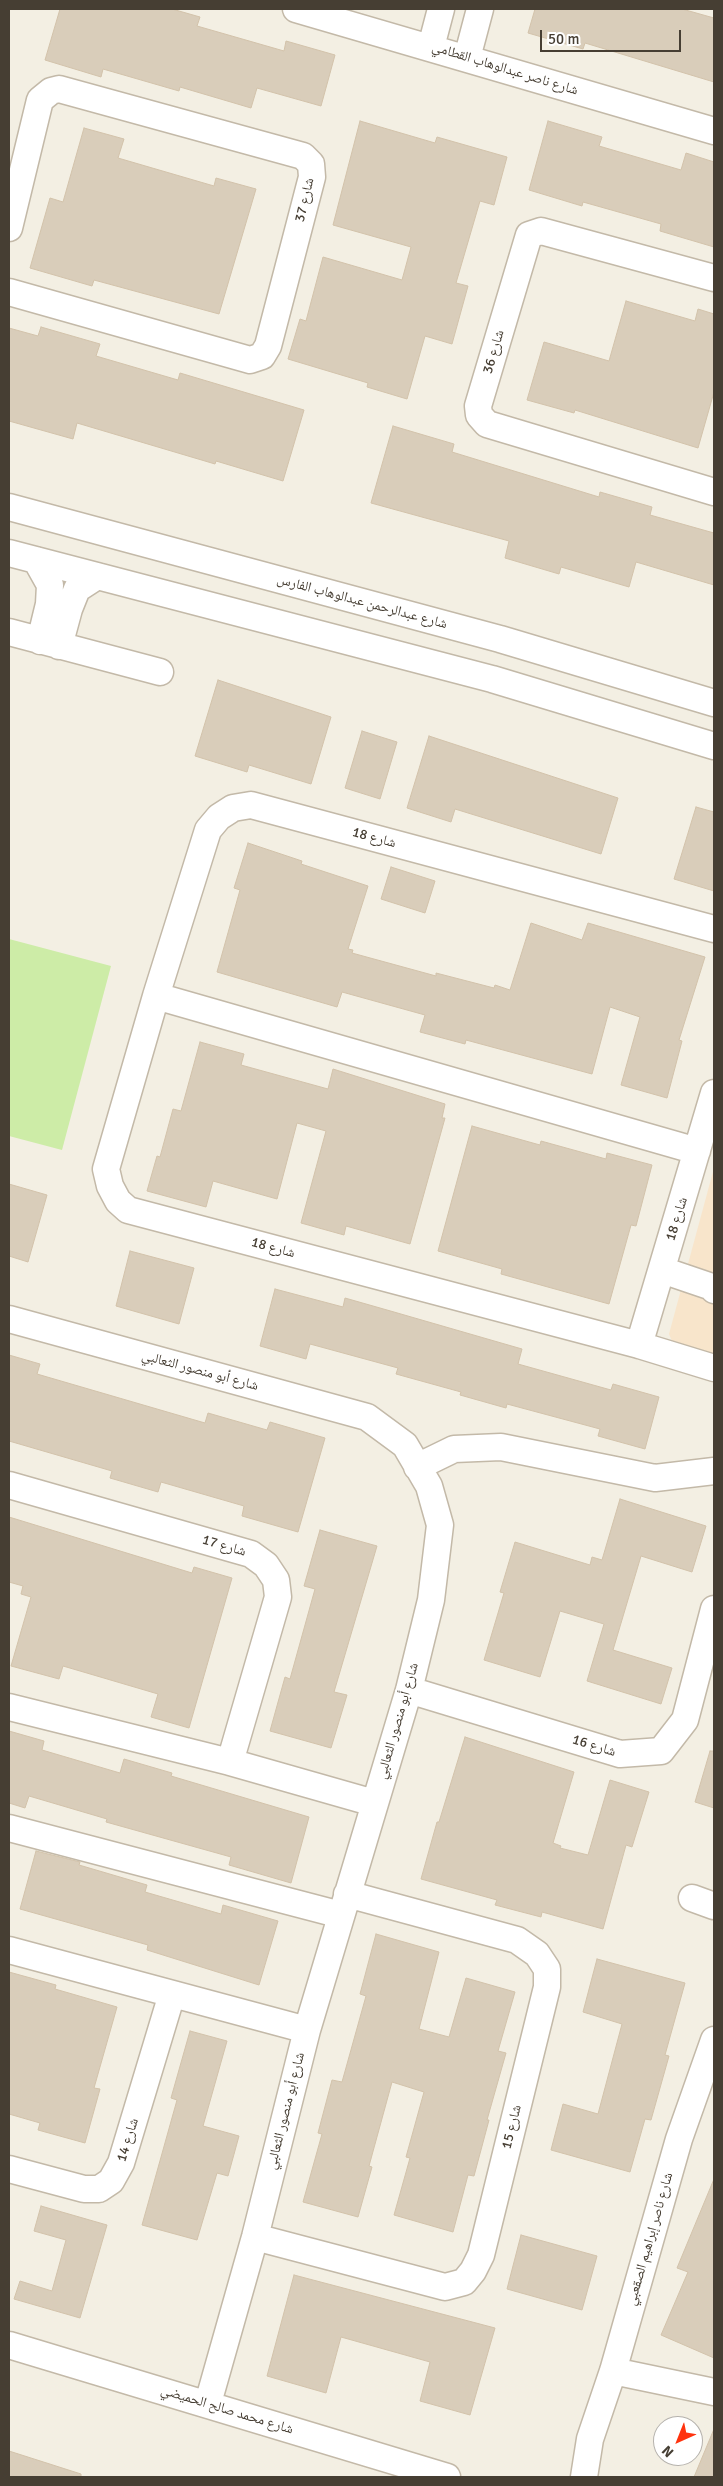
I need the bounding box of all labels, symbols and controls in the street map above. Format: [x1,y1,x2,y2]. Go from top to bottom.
scale bar [543,20,684,52]
text: 50 m [548,30,579,48]
street label: شارع ناصر عبدالوهاب القطامي [430,39,580,99]
street label: شارع 37 [292,176,318,224]
street label: شارع 36 [480,328,508,376]
street label: شارع عبدالرحمن عبدالوهاب الفارس [275,571,449,633]
street label: شارع 18 [350,824,398,852]
street label: شارع 18 [662,1195,692,1243]
street label: شارع 18 [249,1234,297,1262]
street label: شارع أبو منصور الثعالبي [140,1347,260,1395]
street label: شارع 17 [200,1532,248,1560]
street label: شارع أبو منصور الثعالبي [373,1661,423,1781]
street label: شارع 16 [570,1731,618,1761]
street label: شارع أبو منصور الثعالبي [263,2051,309,2171]
street label: شارع 15 [498,2103,526,2151]
street label: شارع 14 [113,2116,143,2164]
street label: شارع ناصر إبراهيم الصقعبي [623,2170,677,2308]
street label: شارع محمد صالح الحميضي [159,2382,295,2438]
north arrow [653,2416,703,2466]
text: N [659,2442,677,2461]

